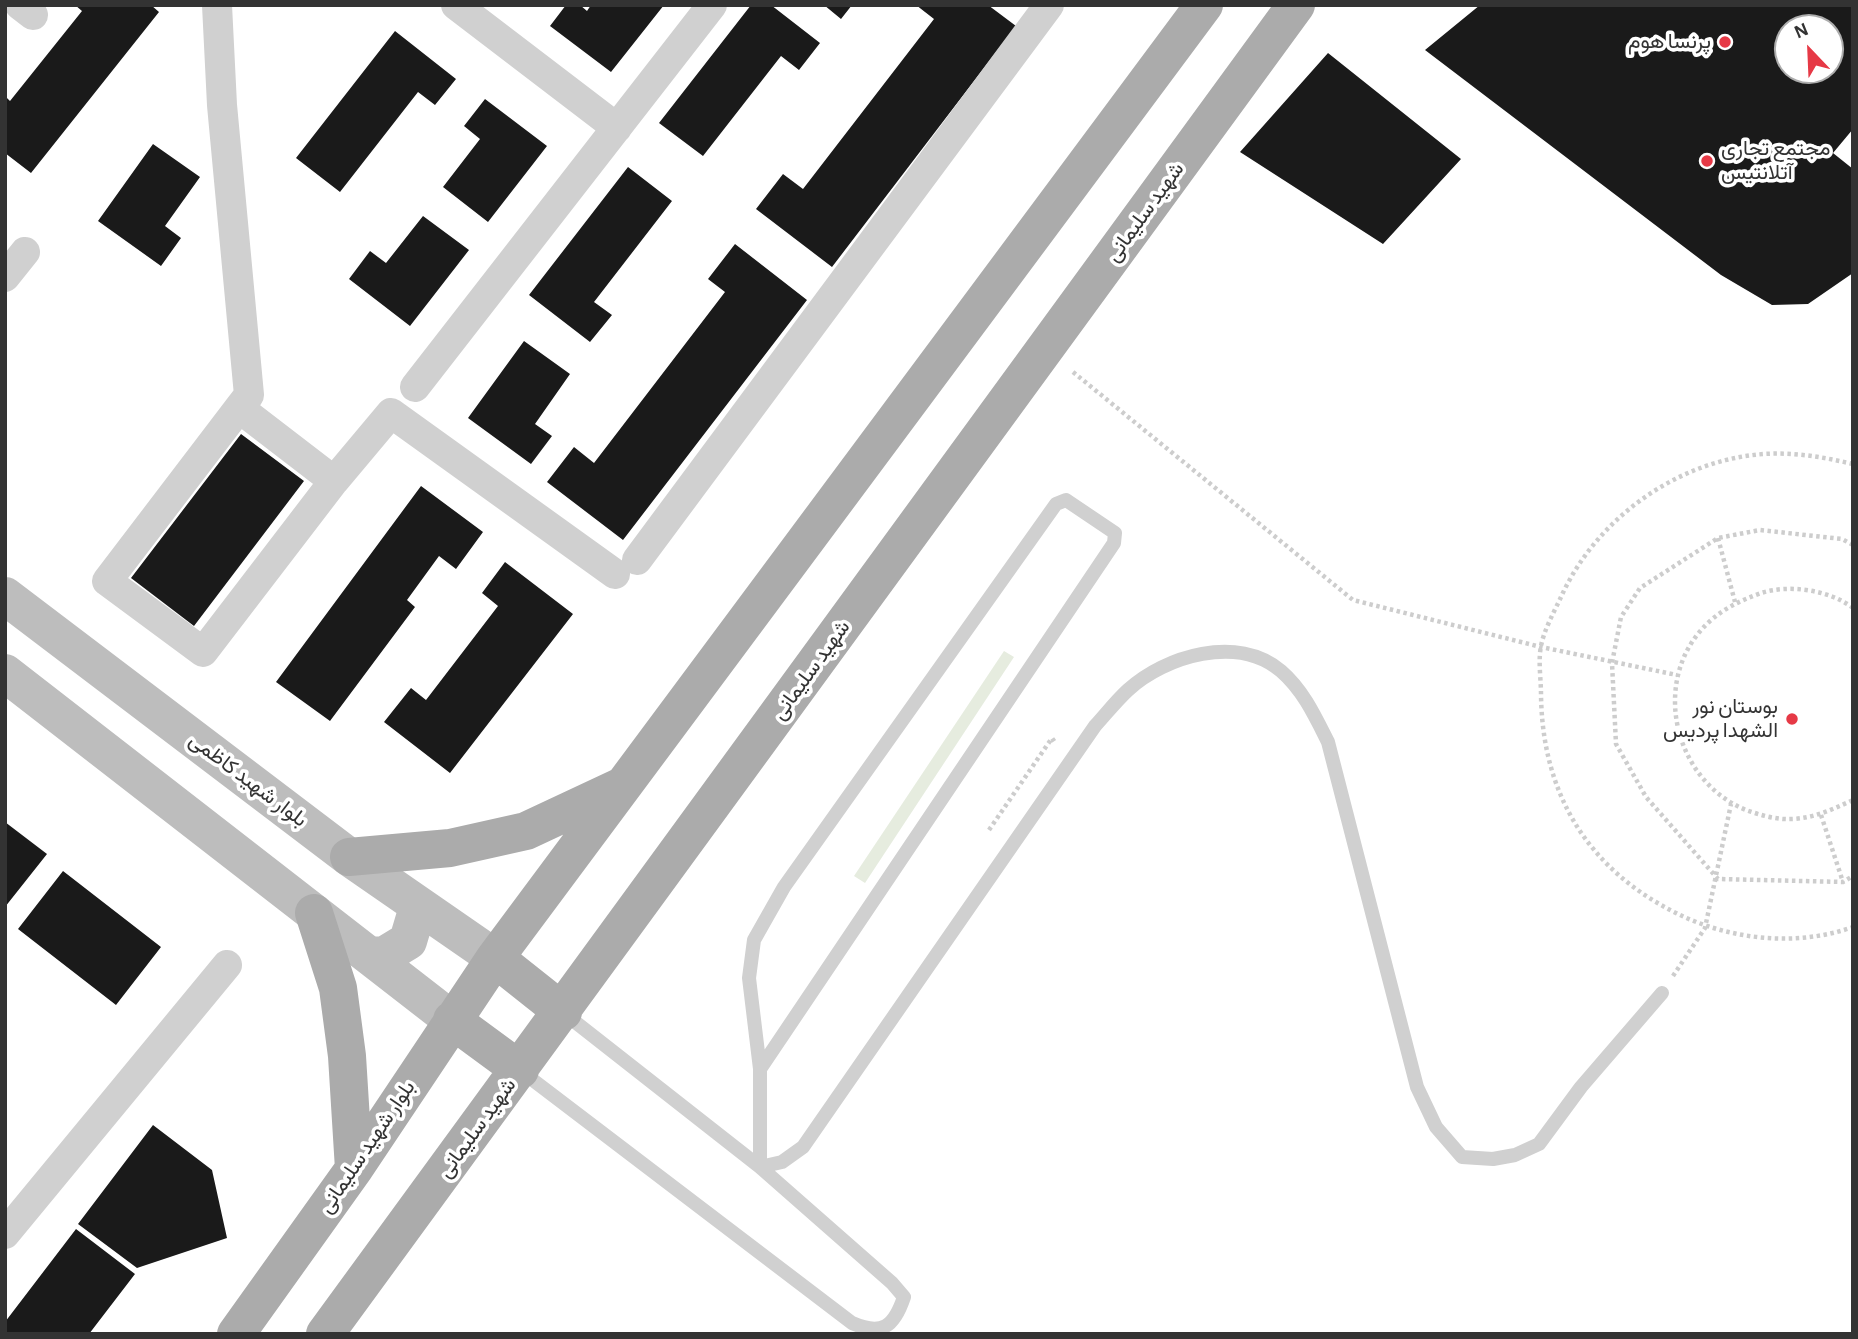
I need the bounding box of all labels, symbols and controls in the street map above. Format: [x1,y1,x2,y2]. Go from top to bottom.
north arrow [1774,14,1844,84]
text: N [1792,20,1811,42]
place label: پرنسا هوم [1628,29,1711,55]
marker: پرنسا هوم [1717,34,1733,50]
place label: مجتمع تجاری آتلانتیس [1721,136,1830,186]
marker: مجتمع تجاری آتلانتیس [1699,153,1715,169]
street label: شهید سلیمانی [1100,157,1190,267]
street label: شهید سلیمانی [766,615,856,725]
place label: بوستان نور الشهدا پردیس [1663,694,1778,744]
marker: بوستان نور الشهدا پردیس [1784,711,1800,727]
street label: بلوار شهید کاظمی [184,727,312,833]
street label: شهید سلیمانی [432,1073,522,1183]
street label: بلوار شهید سلیمانی [313,1076,421,1218]

